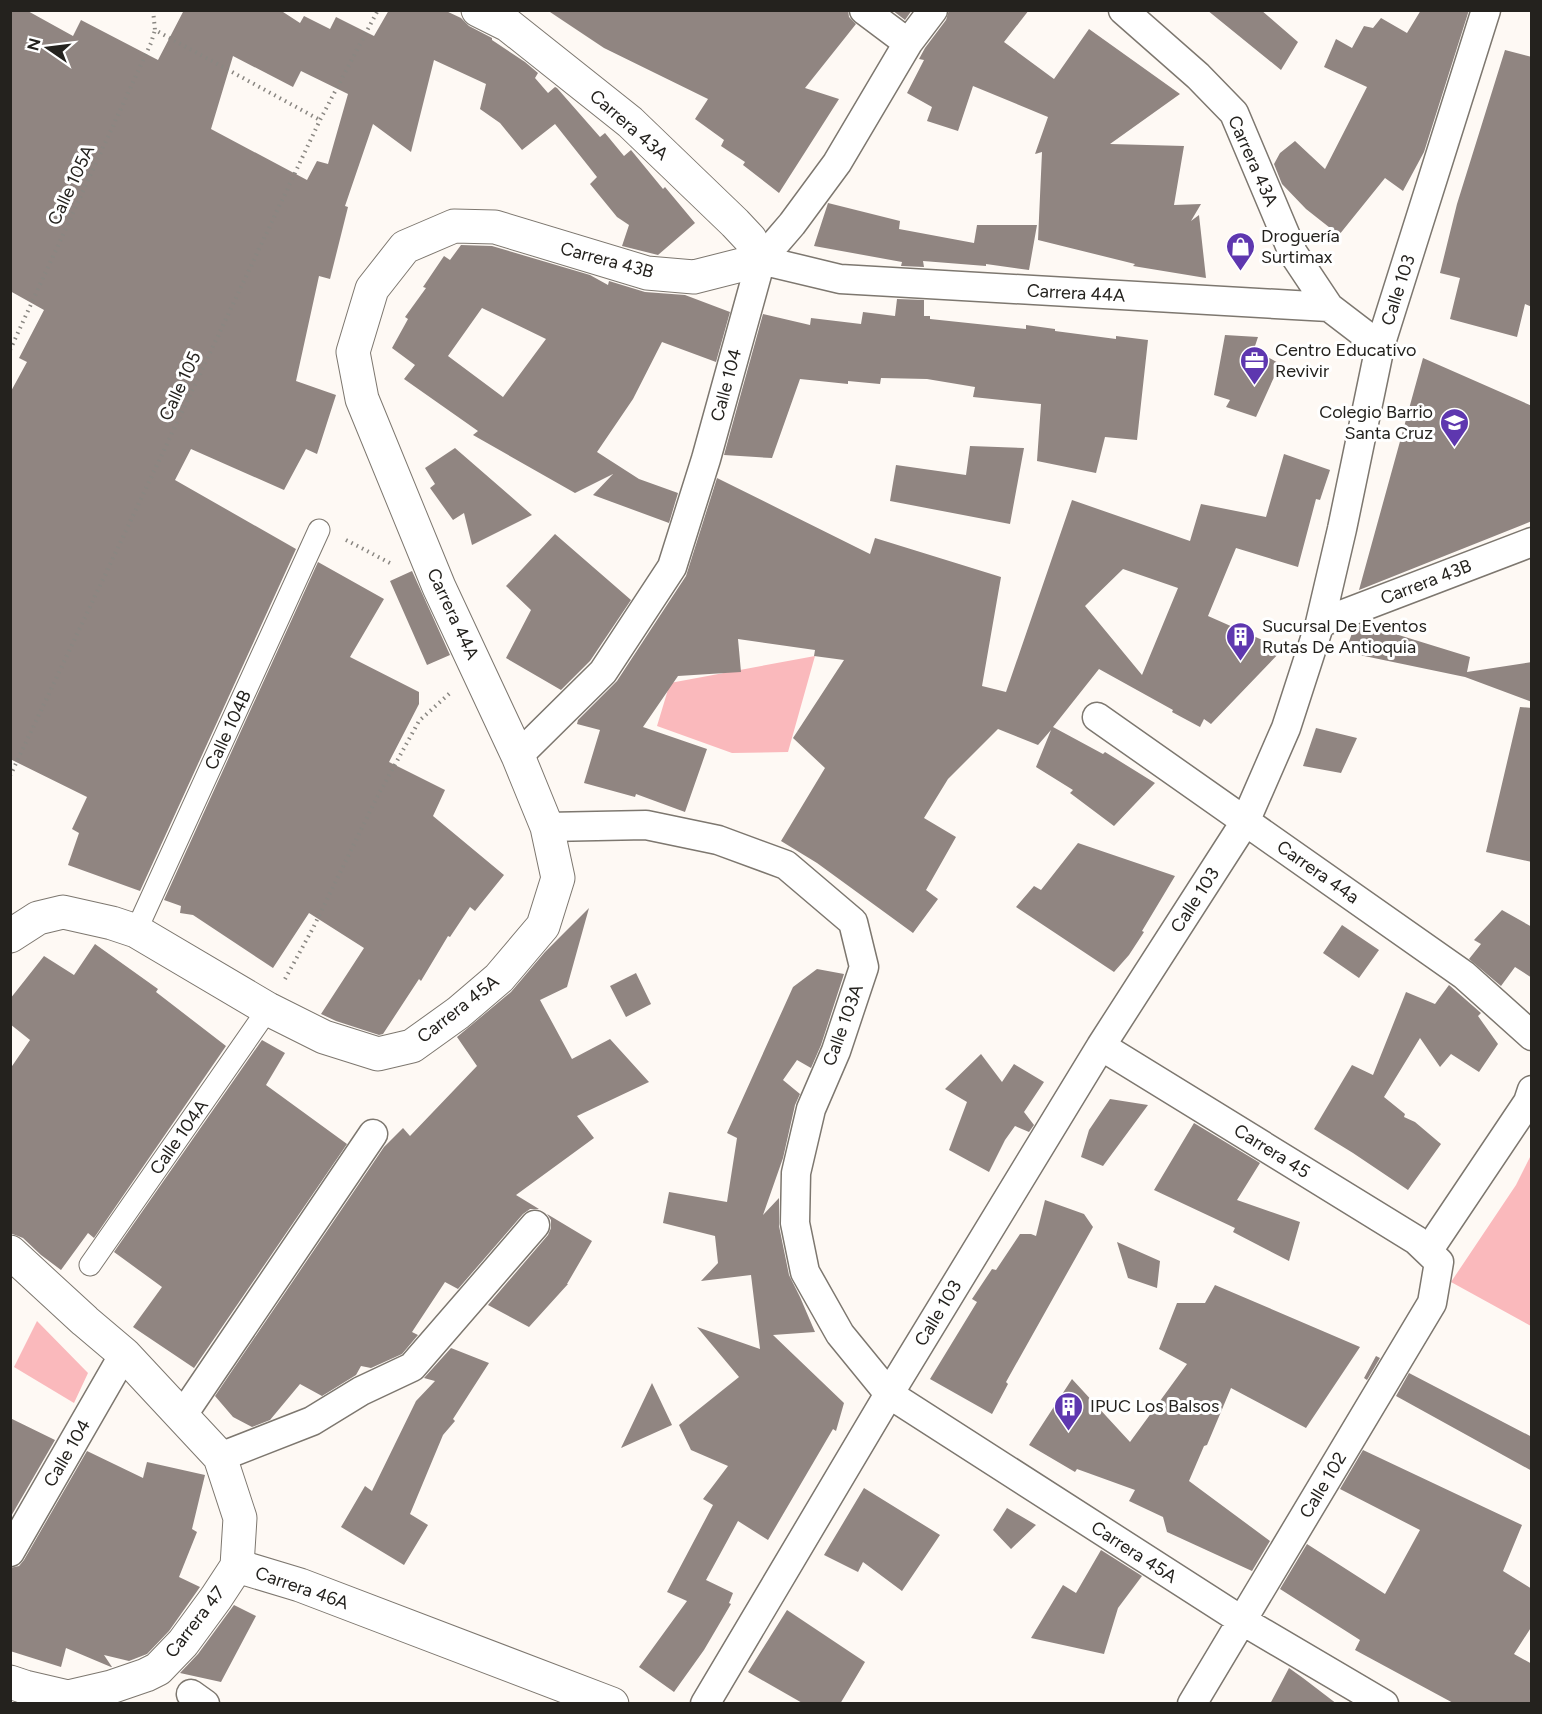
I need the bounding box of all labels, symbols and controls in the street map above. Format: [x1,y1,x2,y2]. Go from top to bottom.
north arrow [18,18,78,78]
text: N [23,36,45,53]
street label: Carrera 43A [585,85,673,165]
street label: Carrera 43A [1223,112,1283,210]
street label: Calle 105A [43,141,99,229]
place label: Droguería Surtimax [1261,225,1340,268]
shop icon: Droguería Surtimax [1224,230,1256,272]
street label: Carrera 43B [558,237,656,283]
street label: Calle 103 [1376,252,1420,328]
street label: Carrera 44A [1026,279,1126,307]
place label: Centro Educativo Revivir [1275,339,1416,382]
office icon: Centro Educativo Revivir [1238,344,1270,386]
street label: Calle 104 [706,346,746,424]
street label: Calle 105 [154,348,206,424]
place label: Colegio Barrio Santa Cruz [1319,401,1433,444]
school or university icon: Colegio Barrio Santa Cruz [1438,406,1470,448]
street label: Carrera 43B [1377,555,1475,609]
street label: Carrera 44A [422,565,484,663]
place label: Sucursal De Eventos Rutas De Antioquia [1262,615,1427,658]
building icon: Sucursal De Eventos Rutas De Antioquia [1225,620,1257,662]
street label: Calle 104B [200,687,256,773]
street label: Carrera 44a [1273,836,1363,908]
street label: Calle 103 [1166,863,1224,937]
street label: Carrera 45A [413,970,503,1048]
street label: Calle 103A [818,981,868,1069]
street label: Calle 104A [145,1095,213,1179]
street label: Carrera 45 [1230,1119,1314,1183]
street label: Calle 103 [910,1276,966,1350]
building icon: IPUC Los Balsos [1053,1390,1085,1432]
place label: IPUC Los Balsos [1090,1395,1219,1417]
street label: Calle 104 [39,1415,95,1491]
street label: Calle 102 [1295,1448,1351,1522]
street label: Carrera 45A [1087,1516,1181,1588]
street label: Carrera 46A [252,1562,352,1614]
street label: Carrera 47 [160,1582,230,1662]

